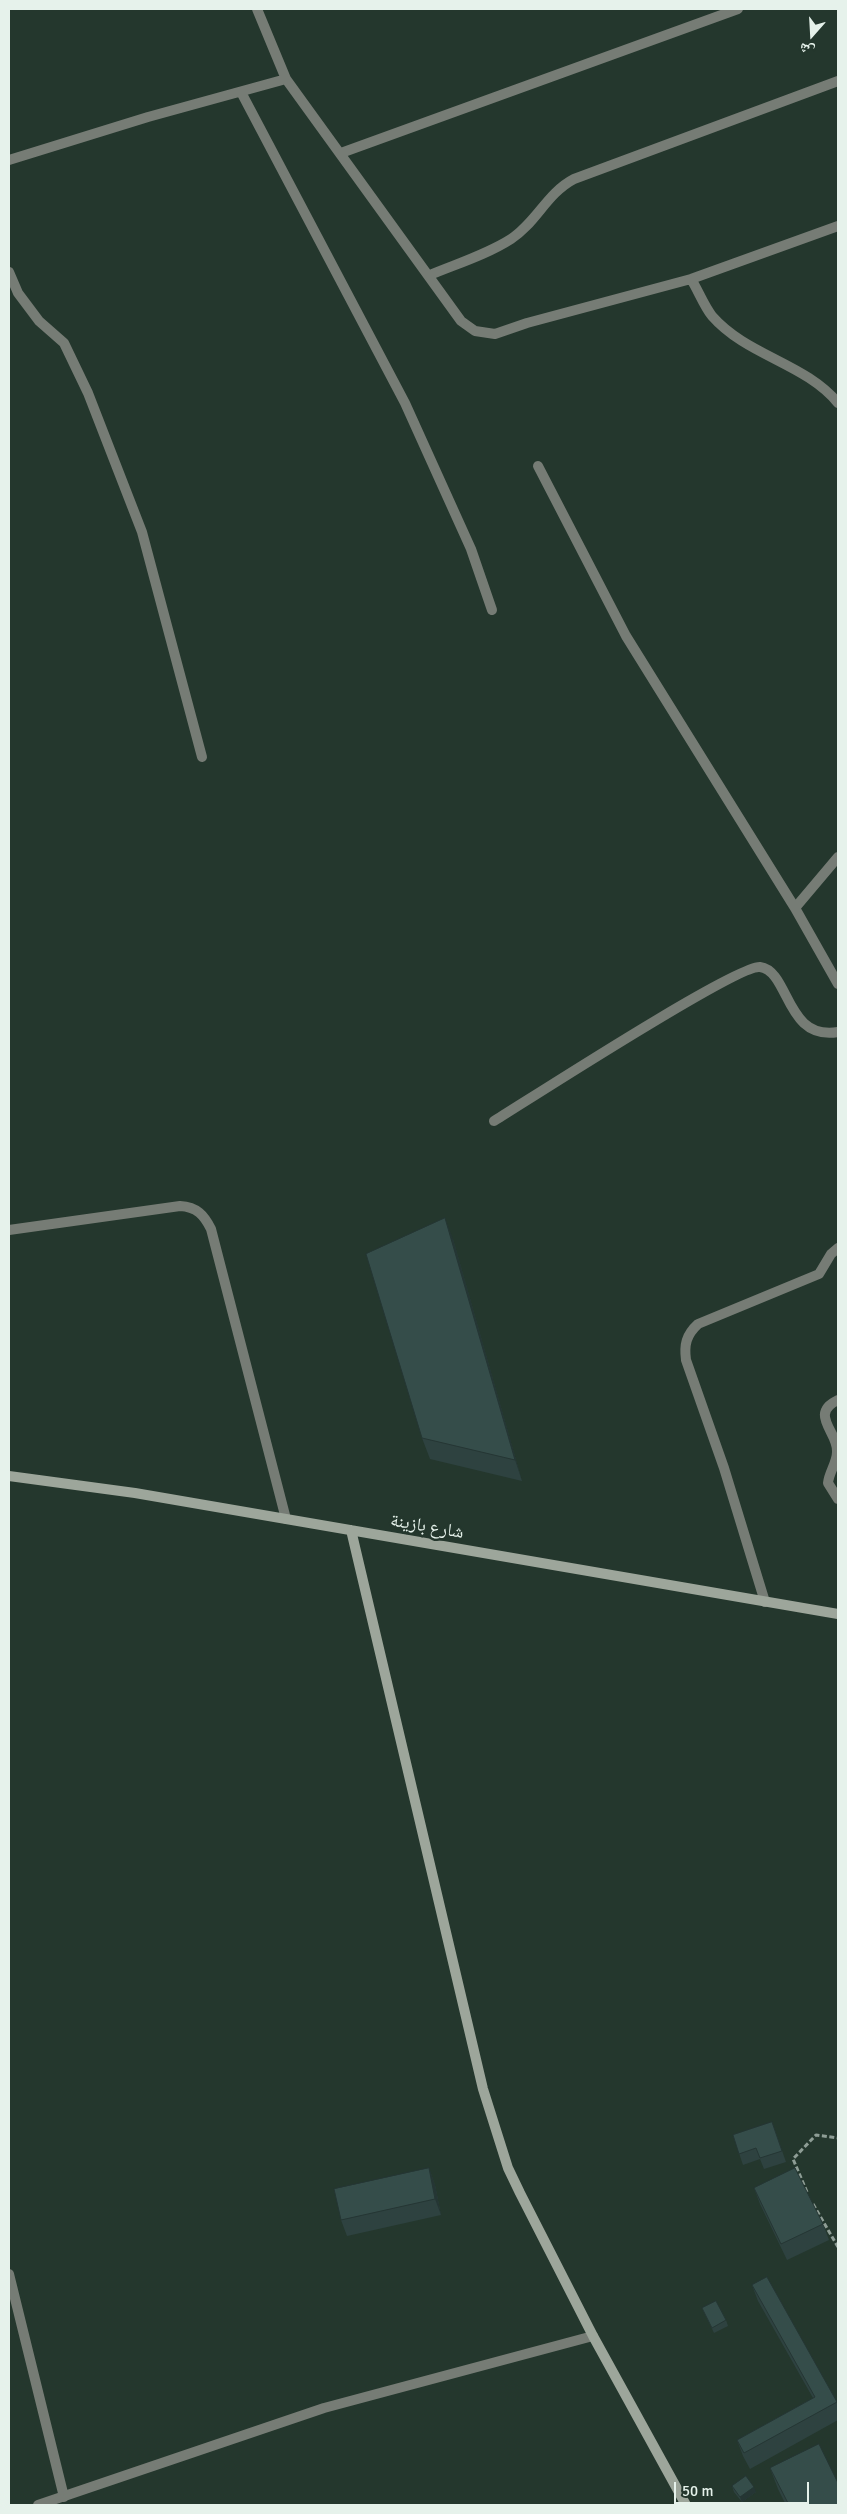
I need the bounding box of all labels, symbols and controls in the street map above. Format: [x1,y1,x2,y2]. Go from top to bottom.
north arrow [787,10,837,60]
text: ش [797,39,817,60]
street label: شارع بازينة [389,1510,465,1544]
scale bar [677,2472,812,2504]
text: 50 m [682,2482,713,2500]

